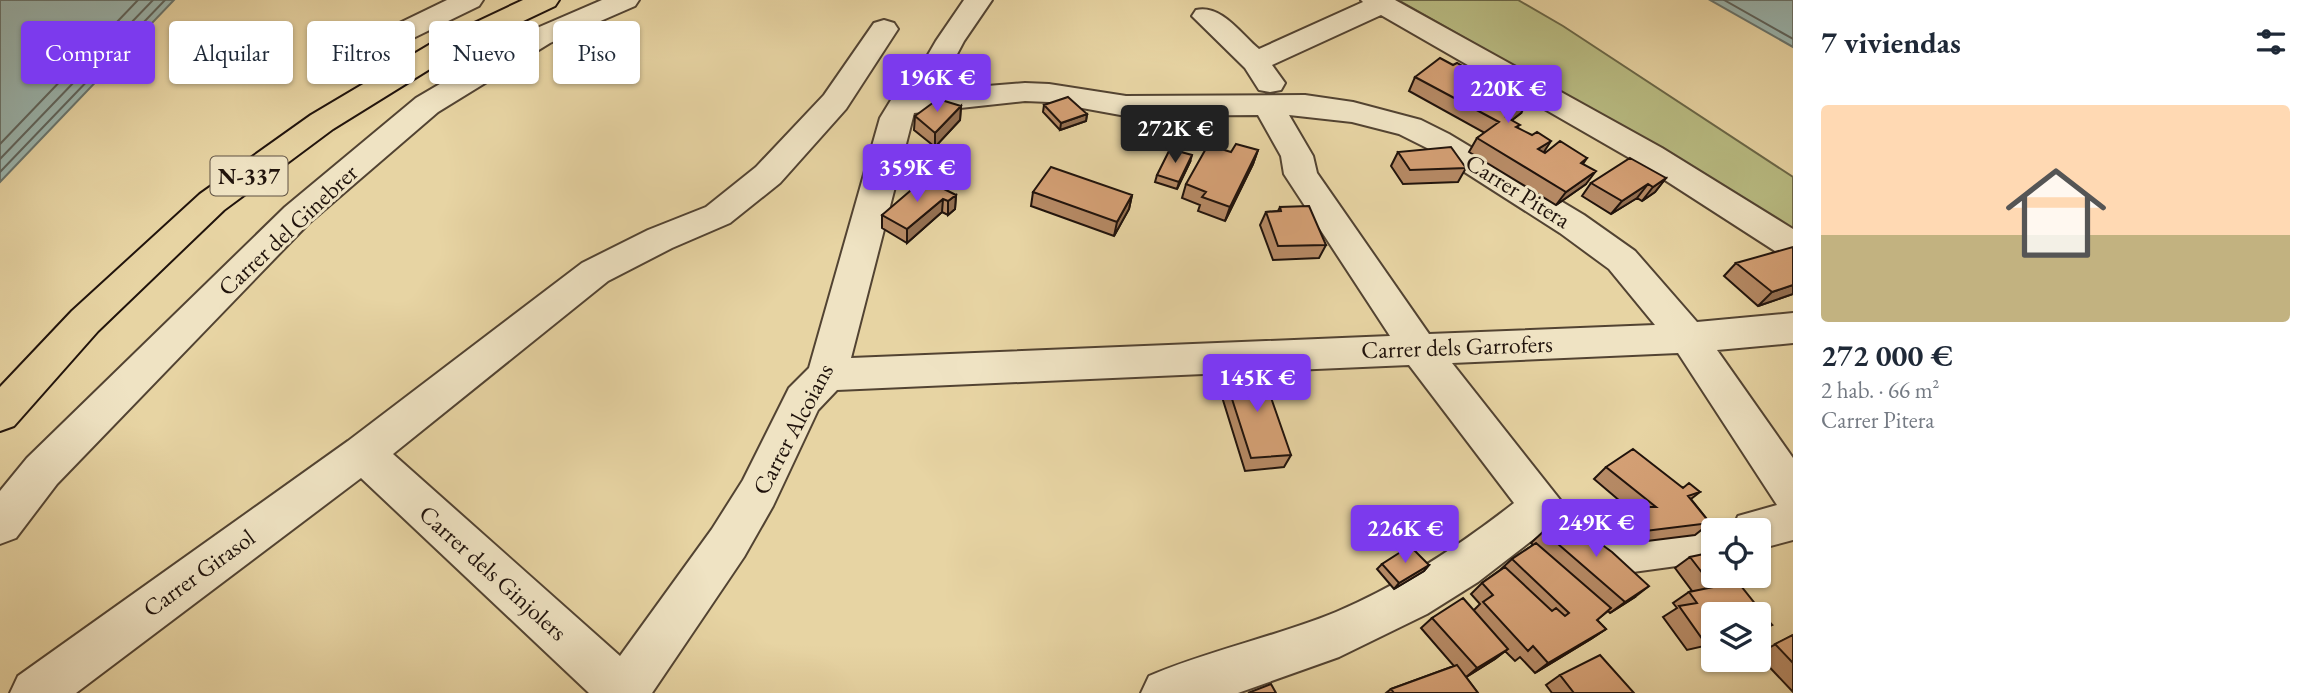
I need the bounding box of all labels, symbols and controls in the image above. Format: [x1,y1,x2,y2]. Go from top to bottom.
chip: Comprar [21,21,155,84]
chip: Alquilar [169,21,293,84]
chip: Filtros [307,21,415,84]
chip: Nuevo [429,21,539,84]
chip: Piso [553,21,640,84]
text: 7 viviendas [1821,23,1961,62]
icon: filters [2252,23,2290,61]
pin: 196K € [880,54,994,114]
text: 196K € [899,62,975,92]
pin: 220K € [1451,66,1565,125]
text: 220K € [1470,73,1546,103]
pin: 272K € [1118,106,1232,165]
text: 272K € [1137,113,1213,143]
pin: 359K € [860,144,974,204]
street label: Carrer Pitera [1460,146,1577,235]
icon: home [1993,150,2119,276]
text: 359K € [879,152,955,182]
road number: N-337 [210,156,288,196]
street label: Carrer del Ginebrer [211,157,364,302]
street label: Carrer dels Garrofers [1361,328,1553,365]
text: 272 000 € [1821,336,1953,375]
pin: 145K € [1200,354,1314,414]
street label: Carrer Alcoians [745,358,840,500]
text: 145K € [1219,362,1295,392]
text: 2 hab. · 66 m² [1821,375,1940,405]
text: Carrer Pitera [1821,405,1935,435]
street label: Carrer dels Ginjolers [413,498,574,647]
pin: 249K € [1539,500,1653,559]
pin: 226K € [1348,505,1462,565]
text: 249K € [1558,507,1634,537]
text: 226K € [1367,513,1443,543]
map controls [1701,518,1771,672]
button: locate [1701,518,1771,588]
street label: Carrer Girasol [137,521,261,624]
button: layers [1701,602,1771,672]

